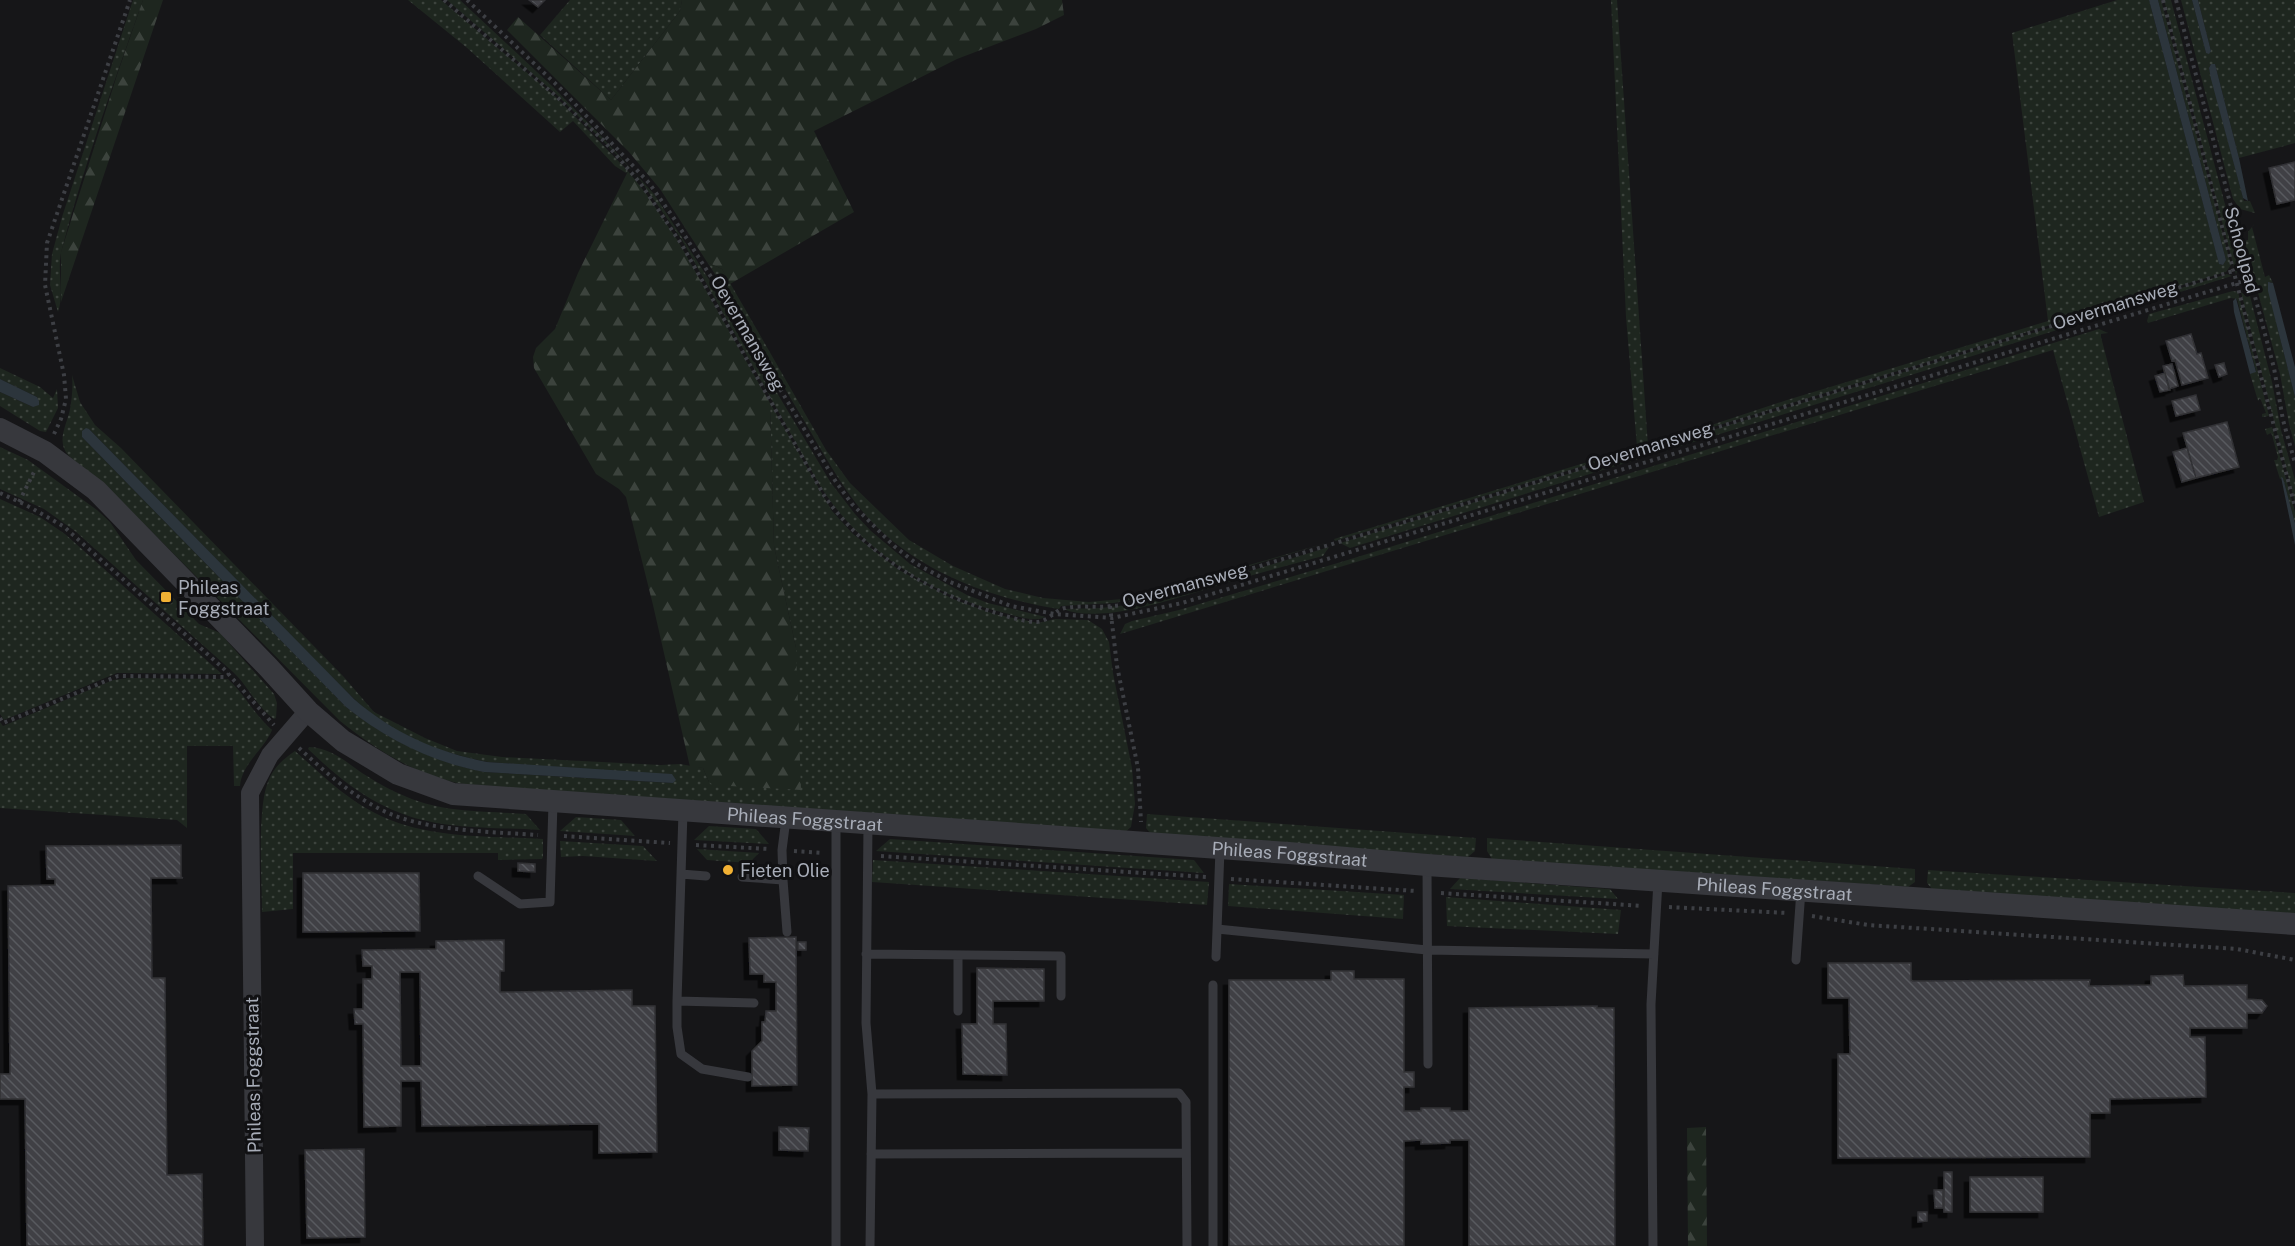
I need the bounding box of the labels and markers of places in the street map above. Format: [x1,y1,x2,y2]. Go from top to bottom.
place label: Phileas Foggstraat [178,577,270,619]
marker: Phileas Foggstraat [159,590,173,604]
place label: Fieten Olie [740,860,830,881]
marker: Fieten Olie [721,863,735,877]

